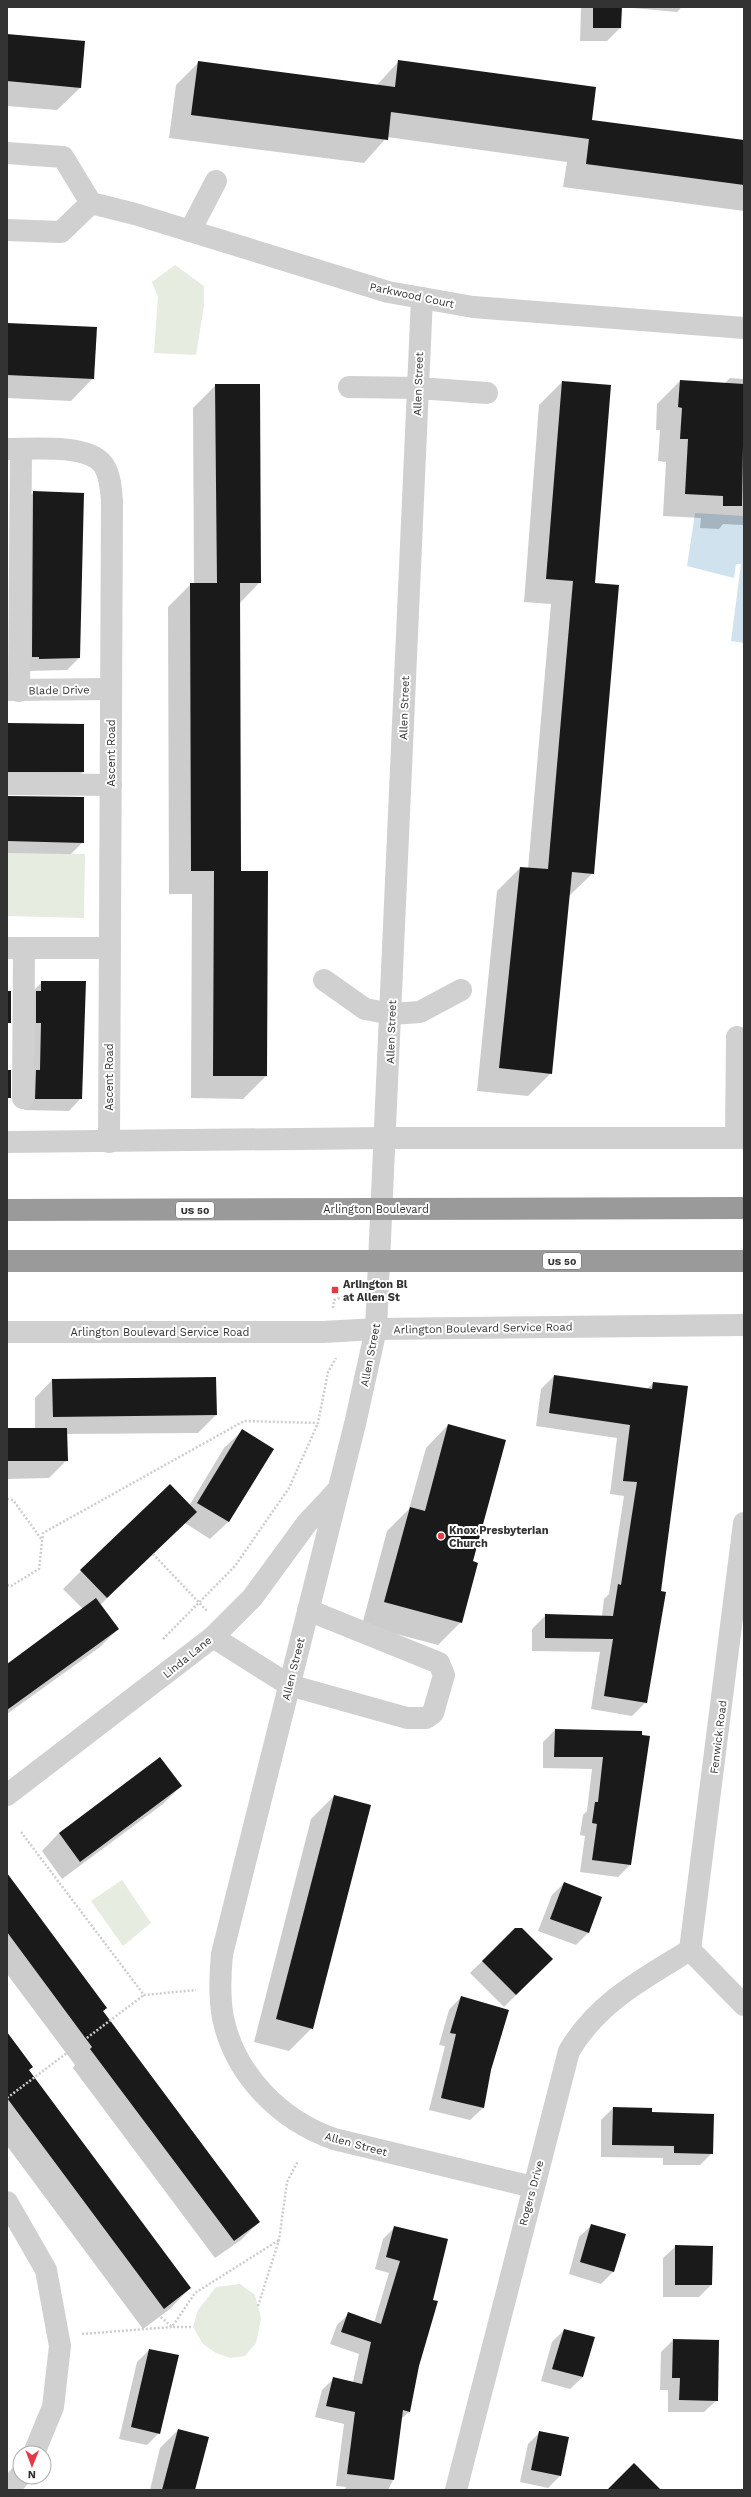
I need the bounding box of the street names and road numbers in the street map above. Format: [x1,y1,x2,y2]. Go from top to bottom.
street label: Parkwood Court [368,280,456,311]
street label: Allen Street [411,351,426,416]
street label: Allen Street [397,675,412,740]
street label: Blade Drive [28,683,90,698]
street label: Ascent Road [105,719,118,787]
street label: Allen Street [384,999,399,1064]
street label: Ascent Road [103,1043,116,1111]
road number: US 50 [176,1202,214,1218]
street label: Arlington Boulevard [323,1203,429,1216]
road number: US 50 [543,1253,581,1269]
street label: Arlington Boulevard Service Road [393,1320,573,1337]
street label: Allen Street [358,1322,383,1388]
street label: Arlington Boulevard Service Road [70,1326,250,1339]
street label: Linda Lane [160,1634,214,1681]
street label: Allen Street [279,1636,308,1702]
street label: Fenwick Road [708,1700,729,1775]
street label: Allen Street [323,2130,389,2159]
street label: Rogers Drive [517,2159,546,2227]

